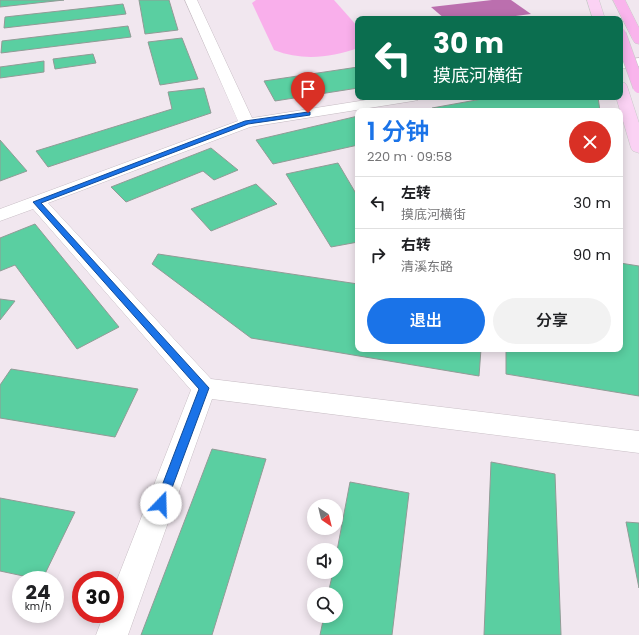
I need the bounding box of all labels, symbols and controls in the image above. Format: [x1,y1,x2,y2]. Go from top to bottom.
text: 30 m [433,24,504,63]
icon: left [367,32,419,84]
text: 摸底河横街 [433,63,523,88]
pin [291,72,325,113]
icon: arrive [297,78,319,100]
text: 1 分钟 [367,115,429,148]
button: close [569,121,611,163]
text: 220 m · 09:58 [367,147,452,166]
text: 左转 [401,182,431,203]
icon: left [367,192,389,214]
text: 30 m [573,192,611,213]
text: 摸底河横街 [401,205,466,224]
text: 右转 [401,234,431,255]
icon: right [367,244,389,266]
text: 90 m [573,244,611,265]
text: 清溪东路 [401,257,453,276]
button: 退出 [367,298,485,344]
button: 分享 [493,298,611,344]
position arrow [140,483,182,525]
north arrow [307,499,343,535]
map controls [307,499,343,623]
button: sound [307,543,343,579]
speed limit sign: 30 [72,571,124,623]
text: 24 [26,578,50,606]
button: search [307,587,343,623]
text: km/h [25,599,51,614]

